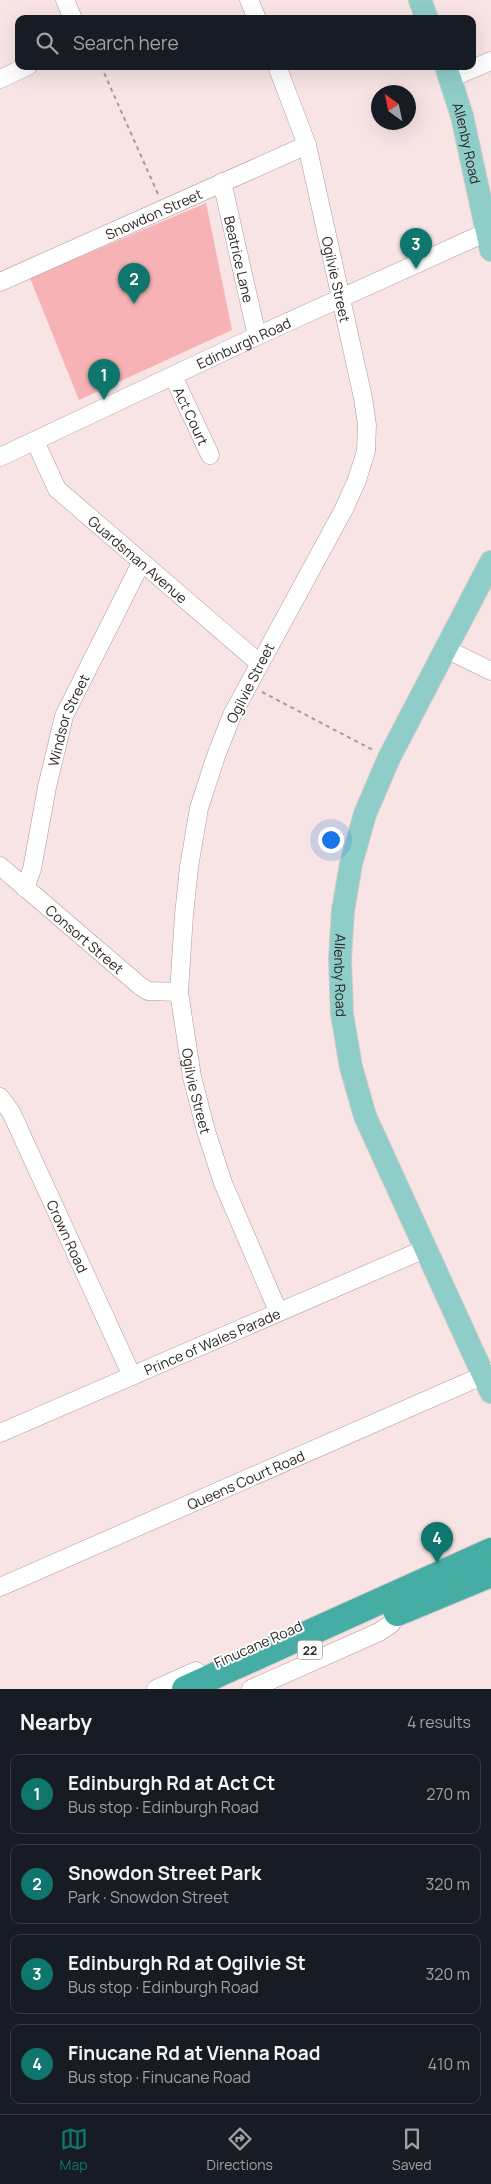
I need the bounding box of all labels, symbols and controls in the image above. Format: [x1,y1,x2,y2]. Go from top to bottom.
search box [15,15,476,70]
icon: search [33,29,61,57]
text: Search here [73,30,179,56]
north arrow [371,85,416,130]
street label: Allenby Road [449,100,486,185]
street label: Snowdon Street [102,183,205,243]
street label: Beatrice Lane [220,214,259,304]
pin: 3 [400,228,432,269]
street label: Ogilvie Street [318,234,356,324]
pin: 2 [118,263,150,304]
street label: Edinburgh Road [193,313,294,373]
pin: 1 [88,359,120,400]
street label: Act Court [170,384,214,448]
street label: Guardsman Avenue [85,511,192,607]
street label: Ogilvie Street [222,639,278,726]
street label: Windsor Street [43,670,93,768]
your location [318,827,344,853]
street label: Consort Street [42,900,128,978]
street label: Allenby Road [330,933,352,1017]
street label: Ogilvie Street [178,1047,216,1136]
street label: Crown Road [43,1197,93,1275]
street label: Prince of Wales Parade [141,1303,283,1379]
street label: Queens Court Road [184,1445,307,1514]
pin: 4 [421,1522,453,1563]
street label: Finucane Road [211,1616,305,1672]
road number: 22 [298,1640,322,1660]
text: Nearby [20,1708,92,1736]
text: 4 results [407,1711,471,1733]
text: Edinburgh Rd at Act Ct [68,1770,275,1796]
text: 1 [33,1783,41,1805]
text: 270 m [426,1783,470,1805]
text: Bus stop · Edinburgh Road [68,1796,259,1818]
text: Snowdon Street Park [68,1860,261,1886]
text: 2 [32,1873,42,1895]
text: 320 m [426,1873,470,1895]
text: Park · Snowdon Street [68,1886,229,1908]
text: Edinburgh Rd at Ogilvie St [68,1950,306,1976]
text: 3 [32,1963,42,1985]
text: 320 m [426,1963,470,1985]
text: Bus stop · Edinburgh Road [68,1976,259,1998]
text: Finucane Rd at Vienna Road [68,2040,321,2066]
text: 4 [32,2053,42,2075]
text: 410 m [428,2053,470,2075]
text: Bus stop · Finucane Road [68,2066,251,2088]
tab: Map [60,2125,88,2174]
tab: Directions [207,2125,273,2174]
tab: Saved [392,2125,431,2174]

